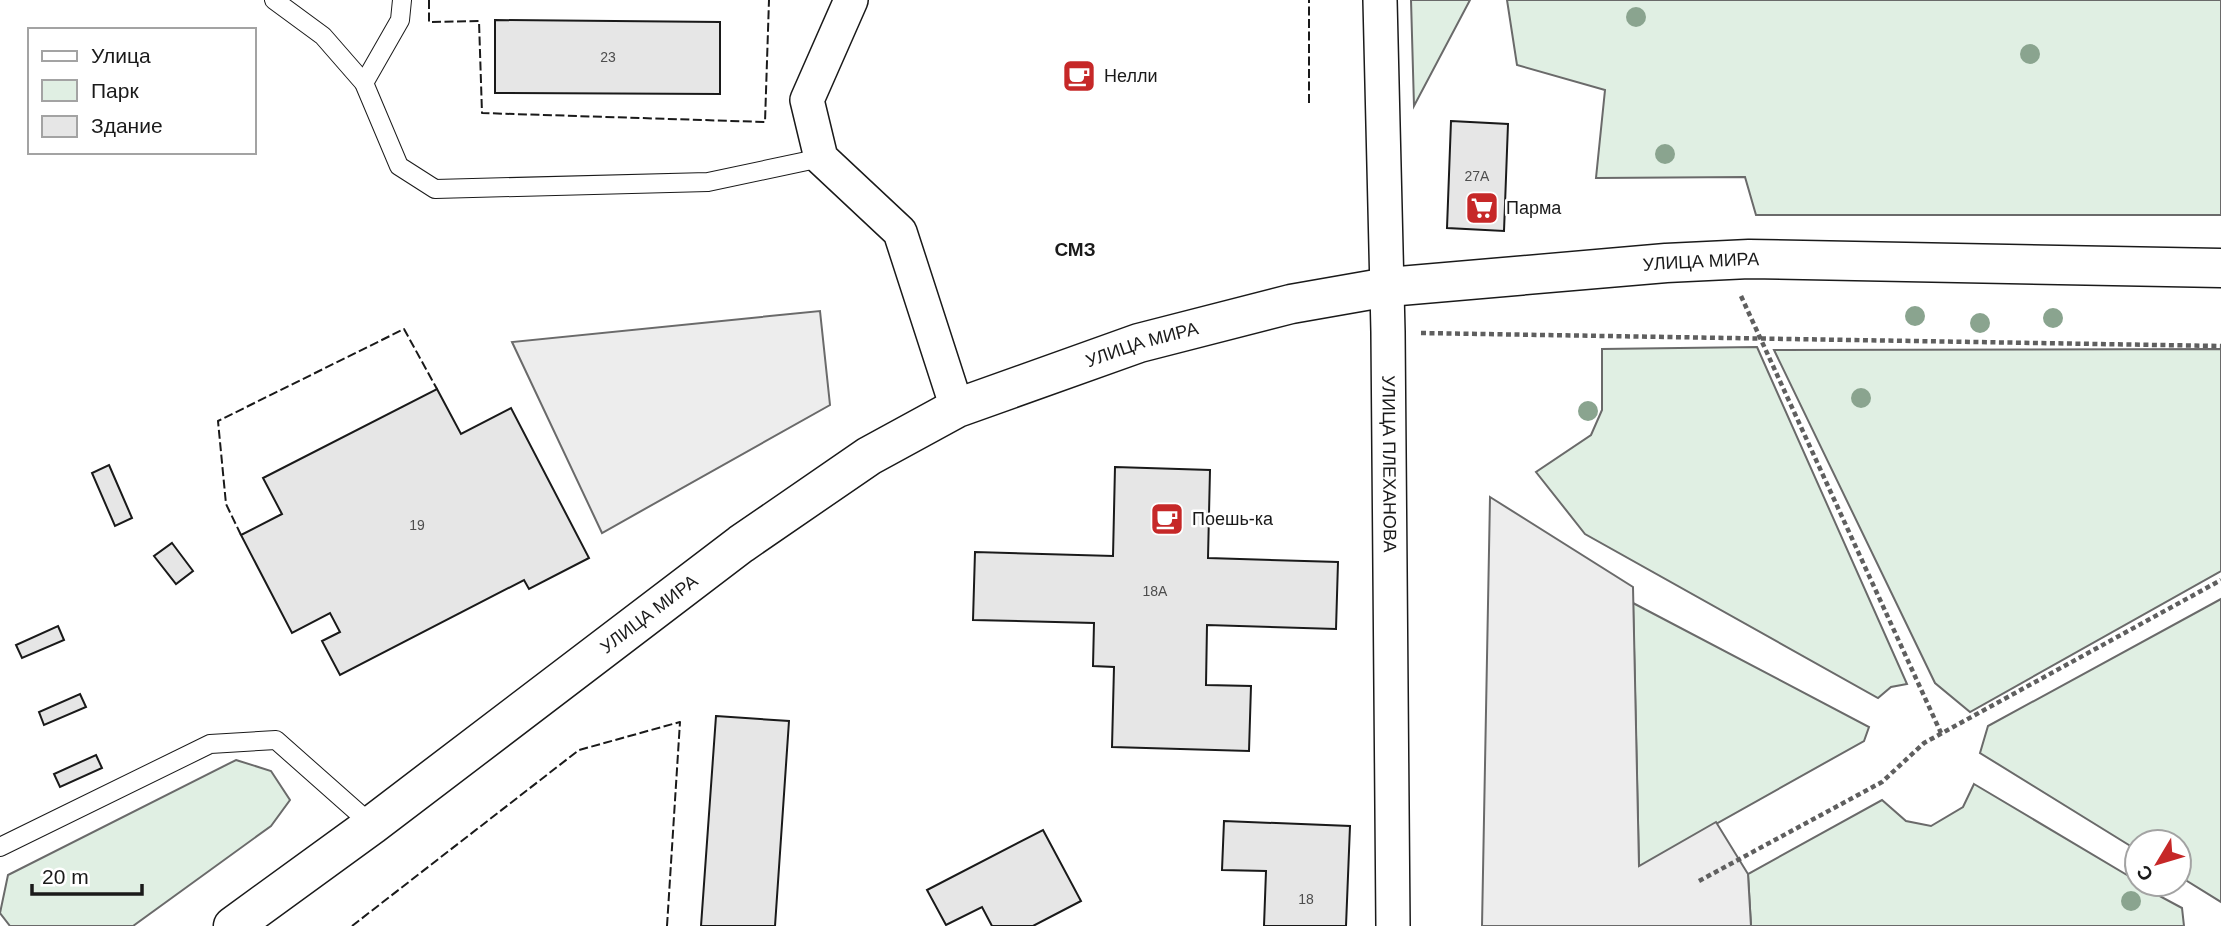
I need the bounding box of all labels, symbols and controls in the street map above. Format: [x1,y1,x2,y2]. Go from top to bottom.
legend [28,28,256,154]
text: Улица [91,44,151,67]
house number: 23 [600,49,616,65]
cafe icon: Нелли [1060,57,1098,95]
place label: Нелли [1104,66,1157,86]
text: Парк [91,79,139,102]
text: Здание [91,114,163,137]
house number: 27А [1465,168,1490,184]
supermarket icon: Парма [1463,189,1501,227]
place label: Парма [1506,198,1562,218]
district label: СМЗ [1054,239,1096,260]
street label: УЛИЦА МИРА [1642,249,1760,275]
street label: УЛИЦА МИРА [1083,318,1200,371]
street label: УЛИЦА ПЛЕХАНОВА [1378,375,1400,553]
cafe icon: Поешь-ка [1148,500,1186,538]
place label: Поешь-ка [1192,509,1274,529]
house number: 19 [409,517,425,533]
street label: УЛИЦА МИРА [597,571,701,657]
house number: 18А [1143,583,1168,599]
north arrow [2123,828,2193,898]
scale bar [32,852,142,896]
text: С [2132,861,2157,885]
text: 20 m [42,865,89,888]
house number: 18 [1298,891,1314,907]

